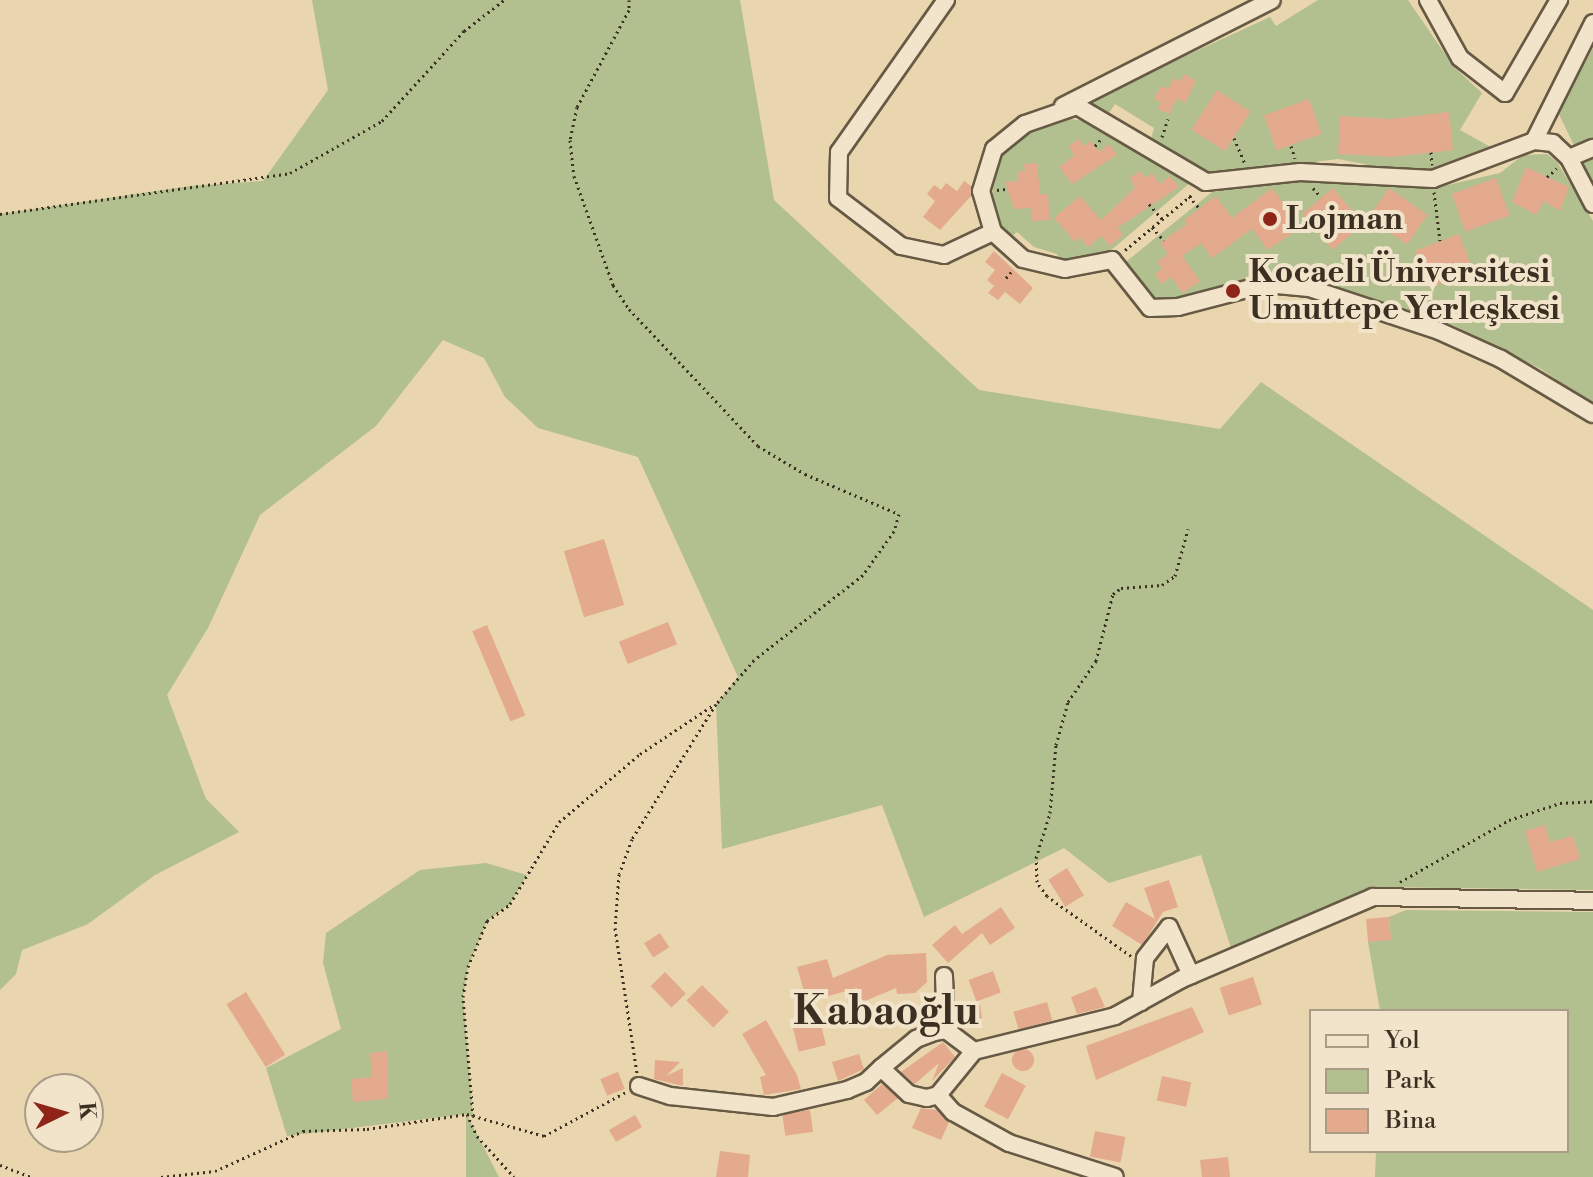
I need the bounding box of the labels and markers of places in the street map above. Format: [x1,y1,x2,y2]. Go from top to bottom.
place label: Lojman [1286,200,1403,238]
marker: Lojman [1261,210,1279,228]
place label: Kocaeli Üniversitesi Umuttepe Yerleşkesi [1249,254,1560,329]
marker: Kocaeli Üniversitesi Umuttepe Yerleşkesi [1224,282,1242,300]

